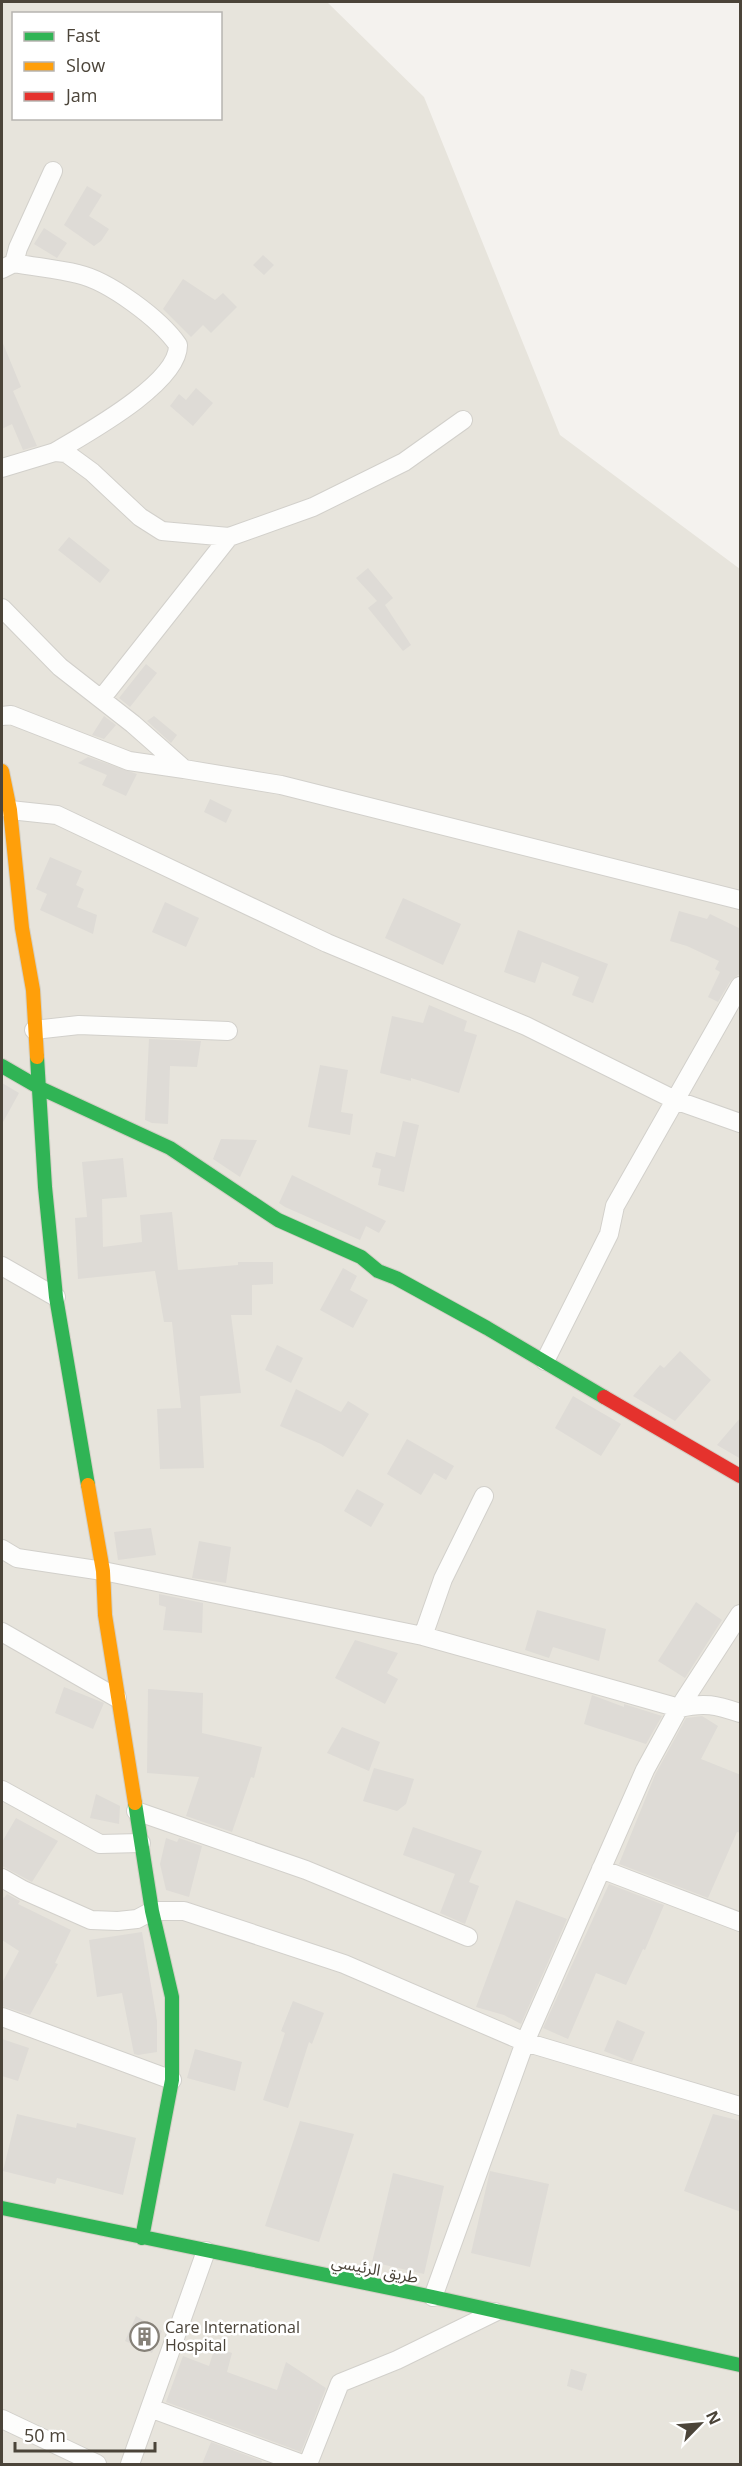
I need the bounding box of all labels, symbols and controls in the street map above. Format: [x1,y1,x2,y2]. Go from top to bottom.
legend [12,12,222,120]
text: Fast [66,23,100,47]
text: Slow [66,53,105,77]
text: Jam [64,83,98,107]
street label: طريق الرئيسي [329,2250,420,2290]
place label: Care International Hospital [165,2316,300,2356]
building icon: Care International Hospital [128,2320,160,2352]
north arrow [670,2394,730,2454]
text: N [701,2407,726,2428]
scale bar [15,2415,154,2453]
text: 50 m [24,2423,66,2447]

